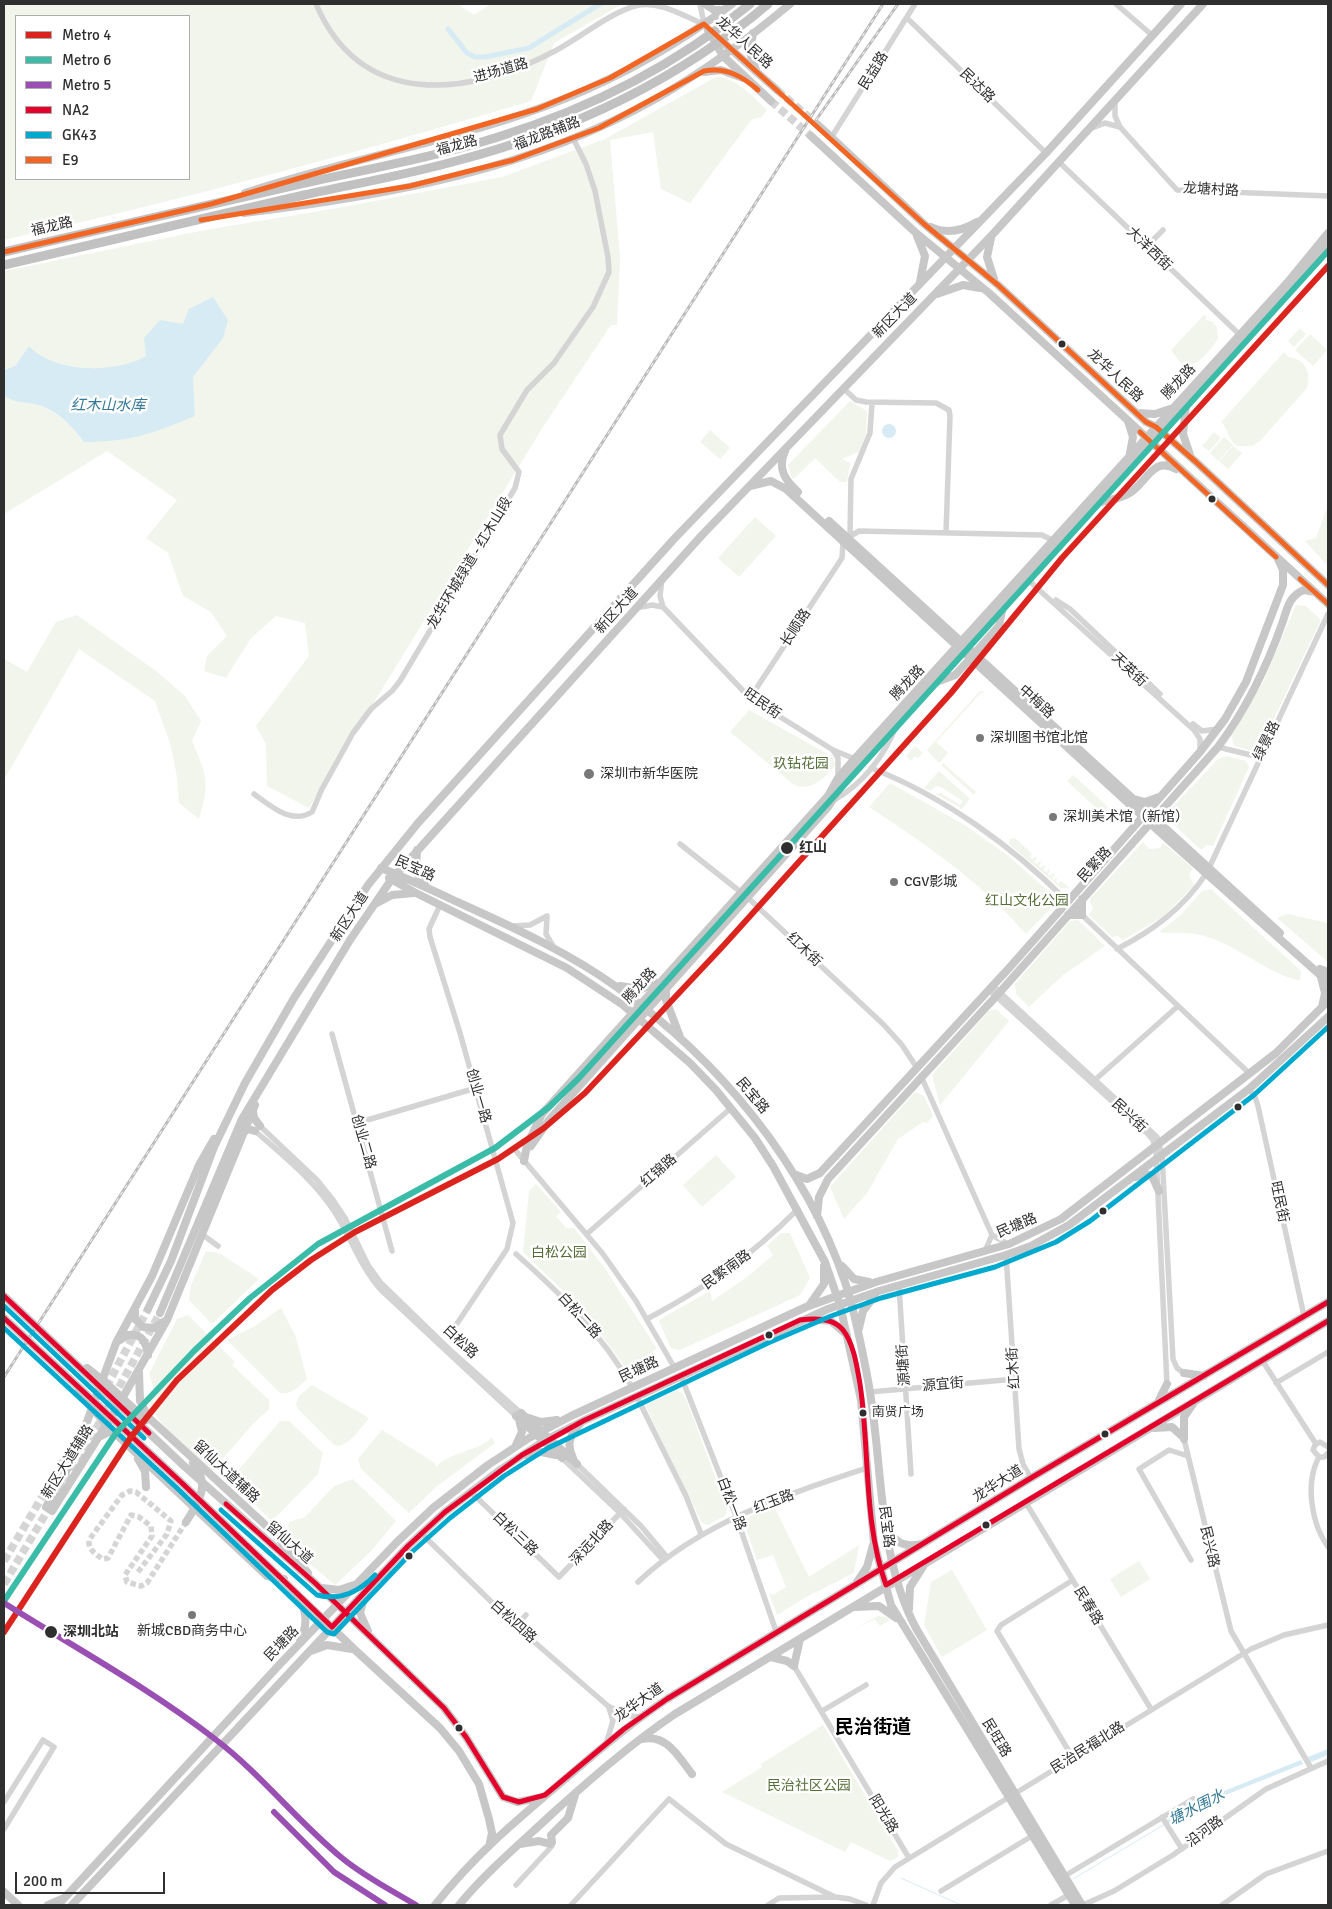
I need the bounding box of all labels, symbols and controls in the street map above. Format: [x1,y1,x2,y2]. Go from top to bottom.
street label: 龙华人民路 [712,13,776,73]
legend [15,15,190,180]
text: Metro 4 [62,26,111,44]
street label: 民益路 [856,49,892,93]
text: Metro 6 [62,51,111,69]
street label: 进场道路 [472,55,530,87]
street label: 民达路 [956,65,998,107]
text: Metro 5 [62,76,111,94]
text: NA2 [62,101,89,119]
street label: 福龙路辅路 [511,114,583,154]
text: GK43 [62,126,97,144]
street label: 福龙路 [435,132,479,160]
text: E9 [62,151,79,169]
street label: 龙塘村路 [1183,180,1239,200]
street label: 福龙路 [30,214,74,240]
street label: 大洋西街 [1123,224,1175,274]
street label: 新区大道 [870,290,920,342]
unlabelled marker [1057,339,1067,349]
street label: 龙华人民路 [1084,346,1146,406]
street label: 腾龙路 [1159,361,1199,403]
water label: 红木山水库 [71,397,145,415]
street label: 龙华环城绿道 - 红木山段 [424,494,516,632]
unlabelled marker [1207,494,1217,504]
street label: 新区大道 [592,585,642,637]
street label: 长顺路 [778,606,814,650]
street label: 天英街 [1108,650,1150,690]
street label: 腾龙路 [888,662,928,704]
street label: 中梅路 [1015,682,1057,722]
street label: 旺民街 [740,685,784,723]
street label: 绿景路 [1250,718,1284,764]
place label: 深圳图书馆北馆 [990,730,1088,746]
marker: 深圳图书馆北馆 [974,732,986,744]
park label: 玖钻花园 [773,756,829,772]
place label: 深圳市新华医院 [600,766,698,782]
marker: 深圳市新华医院 [582,767,596,781]
place label: 深圳美术馆（新馆） [1063,809,1189,825]
marker: 深圳美术馆（新馆） [1047,811,1059,823]
marker: 红山 [779,840,795,856]
place label: 红山 [799,840,827,856]
street label: 民繁路 [1075,844,1115,886]
street label: 民宝路 [392,853,438,885]
place label: CGV影城 [904,874,957,890]
marker: CGV影城 [888,876,900,888]
street label: 新区大道 [328,889,372,945]
park label: 红山文化公园 [985,893,1069,909]
street label: 红木街 [783,930,825,970]
street label: 腾龙路 [620,965,660,1007]
street label: 创业一路 [462,1067,494,1125]
street label: 民宝路 [732,1075,772,1117]
street label: 民兴街 [1108,1096,1150,1136]
unlabelled marker [1233,1102,1243,1112]
street label: 创业二路 [347,1113,379,1171]
street label: 红锦路 [638,1151,680,1191]
street label: 旺民街 [1266,1180,1292,1224]
unlabelled marker [1098,1206,1108,1216]
street label: 民塘路 [994,1210,1040,1242]
park label: 白松公园 [531,1245,587,1261]
street label: 民繁南路 [699,1247,755,1293]
street label: 白松二路 [554,1290,604,1342]
street label: 白松路 [439,1322,481,1362]
unlabelled marker [764,1330,774,1340]
street label: 源塘街 [894,1343,914,1387]
street label: 红木街 [1004,1346,1024,1390]
street label: 民塘路 [616,1354,662,1386]
street label: 源宜街 [921,1375,965,1395]
place label: 南贤广场 [872,1405,924,1421]
marker: 南贤广场 [858,1408,868,1418]
street label: 新区大道辅路 [39,1422,97,1502]
unlabelled marker [1100,1429,1110,1439]
street label: 留仙大道辅路 [190,1437,262,1507]
street label: 龙华大道 [970,1462,1026,1506]
street label: 白松一路 [713,1475,749,1533]
street label: 红玉路 [751,1487,797,1517]
street label: 民宝路 [875,1505,897,1549]
street label: 白松三路 [489,1509,541,1559]
street label: 深远北路 [567,1517,617,1569]
street label: 留仙大道 [262,1518,316,1568]
unlabelled marker [981,1520,991,1530]
street label: 民兴路 [1196,1525,1222,1569]
unlabelled marker [404,1551,414,1561]
street label: 民春路 [1070,1584,1106,1628]
street label: 白松四路 [487,1597,539,1647]
marker: 新城CBD商务中心 [186,1609,198,1621]
place label: 新城CBD商务中心 [137,1623,247,1639]
street label: 民塘路 [261,1623,303,1665]
marker: 深圳北站 [43,1624,59,1640]
place label: 深圳北站 [63,1624,119,1640]
street label: 龙华大道 [611,1680,667,1726]
street label: 民旺路 [978,1716,1014,1760]
district label: 民治街道 [835,1717,911,1739]
street label: 民治民福北路 [1048,1719,1128,1777]
unlabelled marker [454,1723,464,1733]
park label: 民治社区公园 [767,1778,851,1794]
water label: 塘水围水 [1166,1786,1228,1830]
street label: 阳光路 [865,1792,901,1836]
street label: 沿河路 [1183,1813,1227,1851]
scale bar [18,1862,168,1894]
text: 200 m [23,1872,63,1890]

